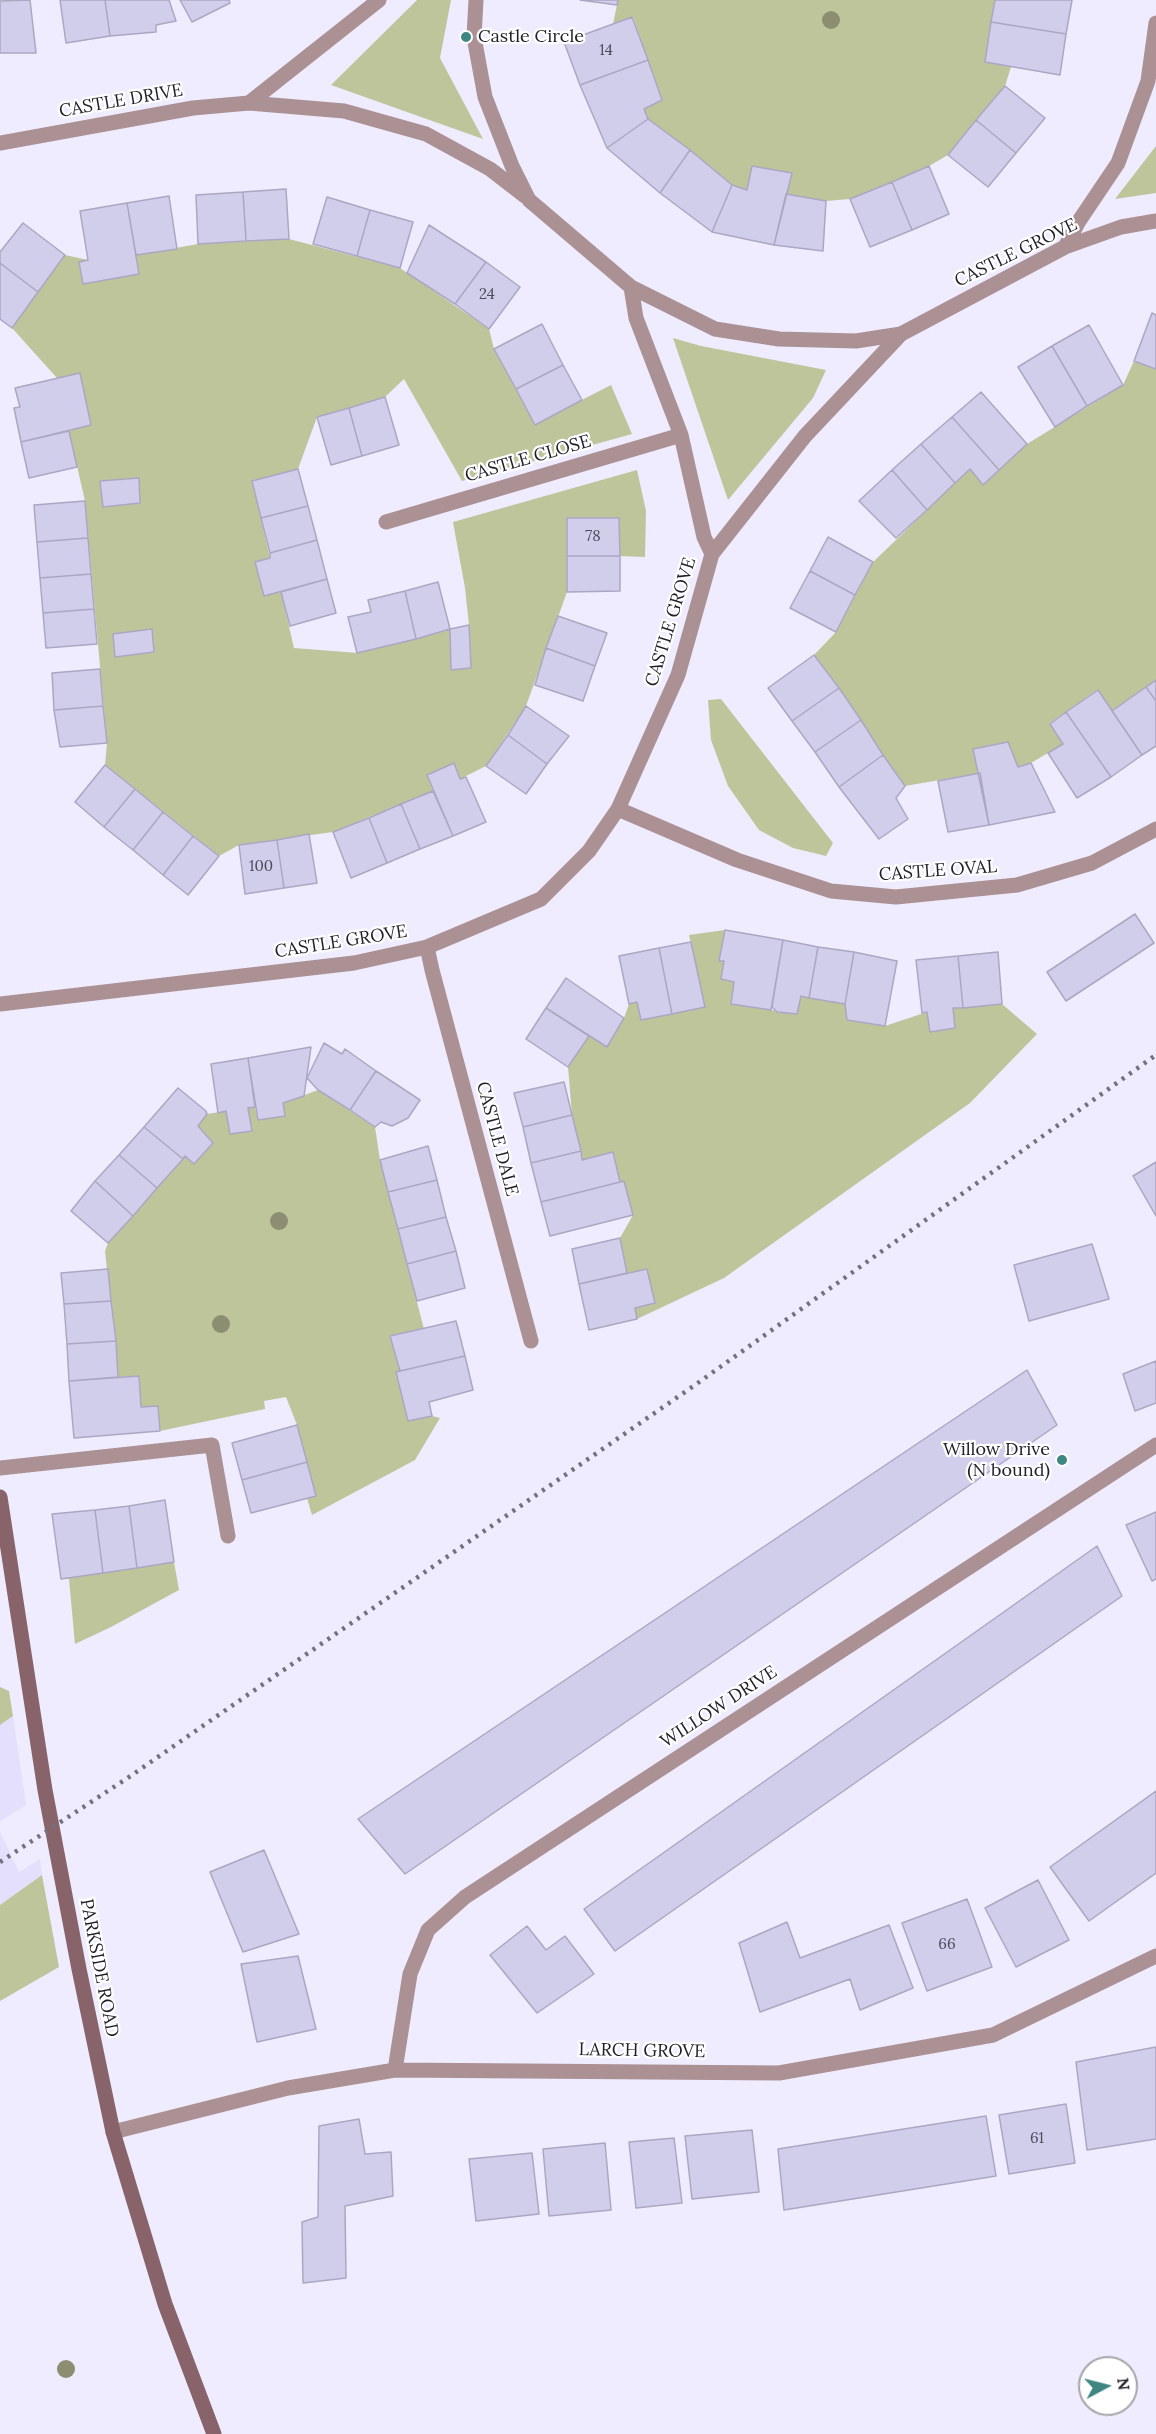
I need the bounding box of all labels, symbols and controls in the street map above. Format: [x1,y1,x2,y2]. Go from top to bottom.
place label: Castle Circle [478,26,584,48]
marker: Castle Circle [459,30,473,44]
house number: 14 [599,42,613,60]
street label: CASTLE DRIVE [57,79,185,123]
street label: CASTLE GROVE [951,214,1081,292]
house number: 24 [479,286,495,304]
street label: CASTLE CLOSE [463,431,593,487]
house number: 78 [585,528,601,546]
street label: CASTLE GROVE [641,555,701,689]
street label: CASTLE OVAL [878,856,998,886]
house number: 100 [249,858,273,876]
street label: CASTLE GROVE [273,921,409,963]
street label: CASTLE DALE [471,1079,523,1199]
place label: Willow Drive (N bound) [943,1439,1050,1482]
marker: Willow Drive (N bound) [1055,1453,1069,1467]
street label: WILLOW DRIVE [657,1661,781,1753]
street label: PARKSIDE ROAD [75,1897,123,2039]
house number: 66 [938,1936,956,1954]
street label: LARCH GROVE [578,2039,706,2063]
house number: 61 [1030,2130,1044,2148]
north arrow [1078,2356,1138,2416]
text: N [1113,2377,1135,2391]

